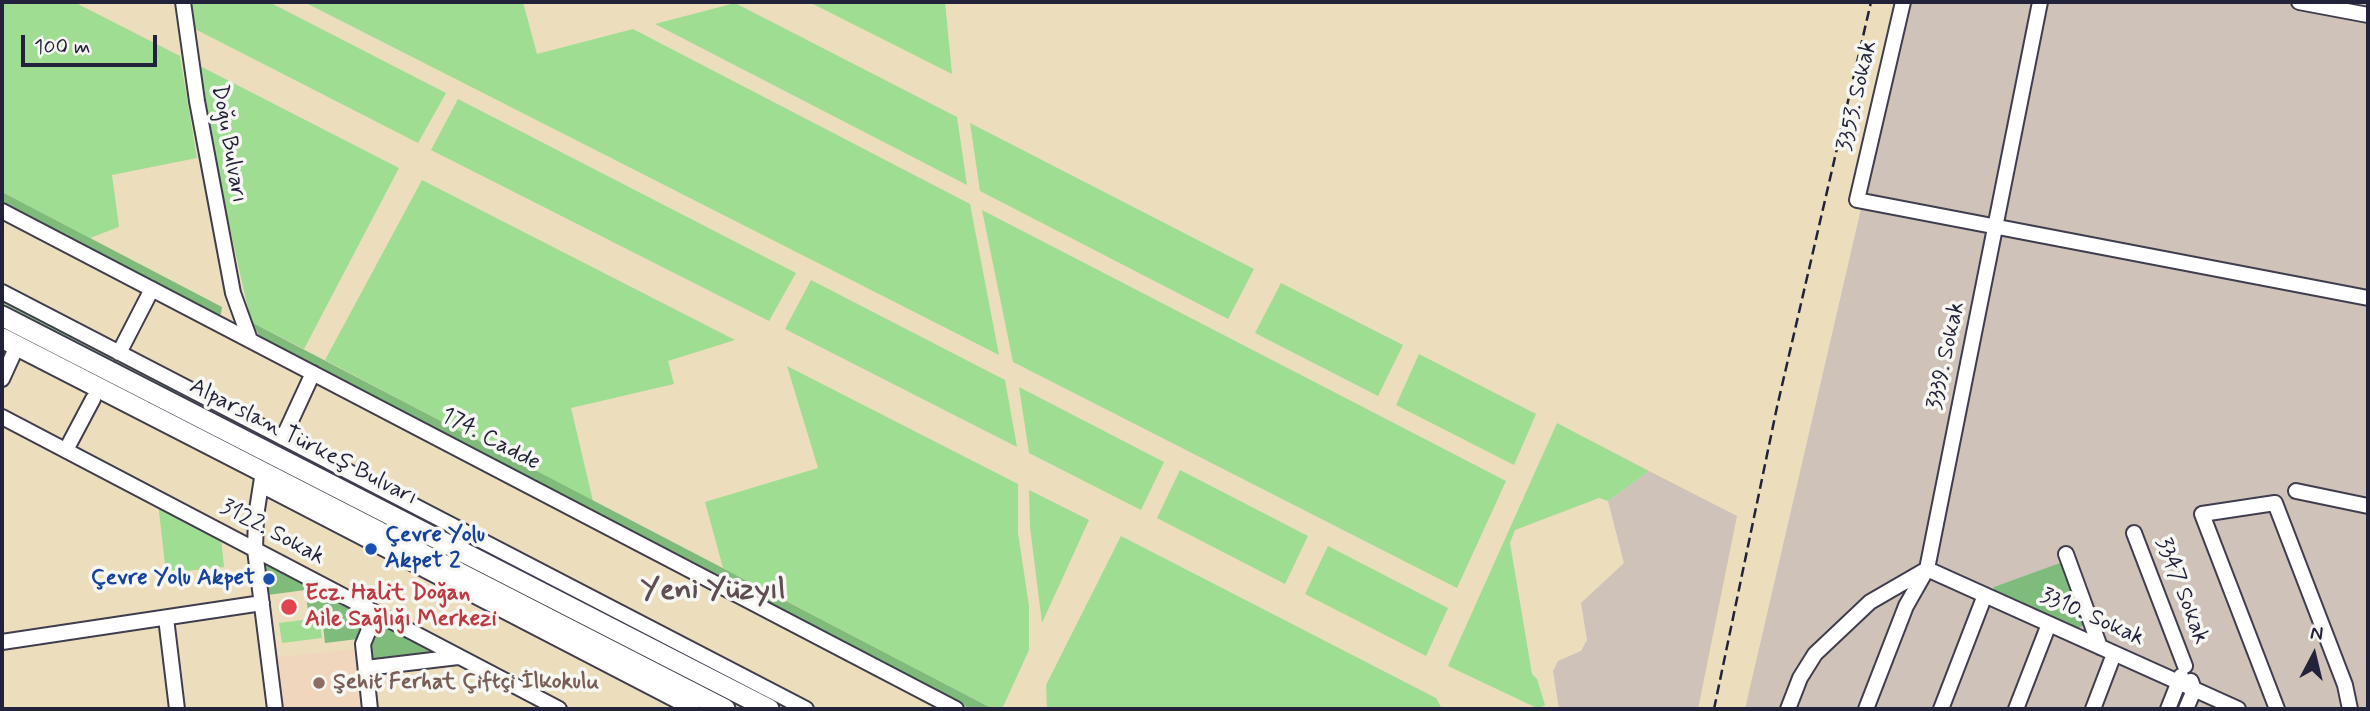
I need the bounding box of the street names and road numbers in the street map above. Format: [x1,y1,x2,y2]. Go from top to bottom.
street label: 3353. Sokak [1832,38,1884,154]
street label: Doğu Bulvarı [204,83,252,205]
street label: 3339. Sokak [1922,299,1972,413]
street label: Alparslan Türkeş Bulvarı [184,373,422,513]
street label: 174. Cadde [436,402,544,478]
street label: 3122. Sokak [215,494,329,572]
street label: 3347 Sokak [2148,534,2214,648]
street label: 3310. Sokak [2036,583,2148,653]

